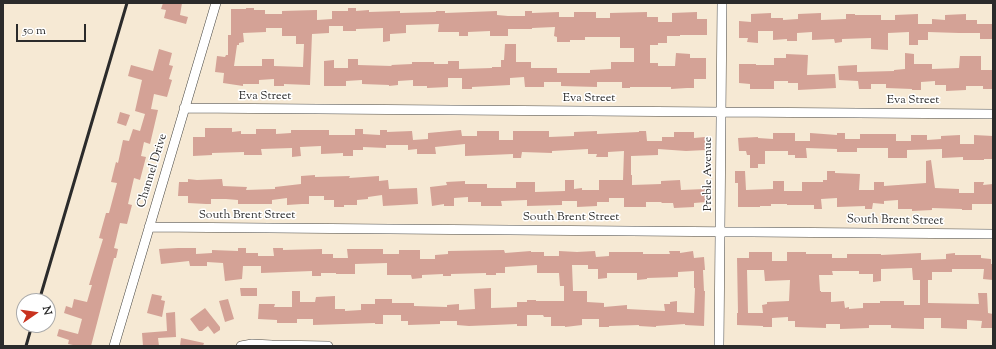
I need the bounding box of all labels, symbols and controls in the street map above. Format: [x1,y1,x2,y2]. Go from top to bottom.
scale bar [18,16,88,42]
text: 50 m [23,22,46,40]
street label: Eva Street [239,90,291,104]
street label: Eva Street [563,92,615,106]
street label: Eva Street [887,94,939,108]
street label: Channel Drive [135,132,171,210]
street label: Preble Avenue [702,137,716,211]
street label: South Brent Street [199,209,295,223]
street label: South Brent Street [523,211,619,225]
street label: South Brent Street [847,213,943,229]
north arrow [16,293,56,333]
text: N [38,304,56,317]

